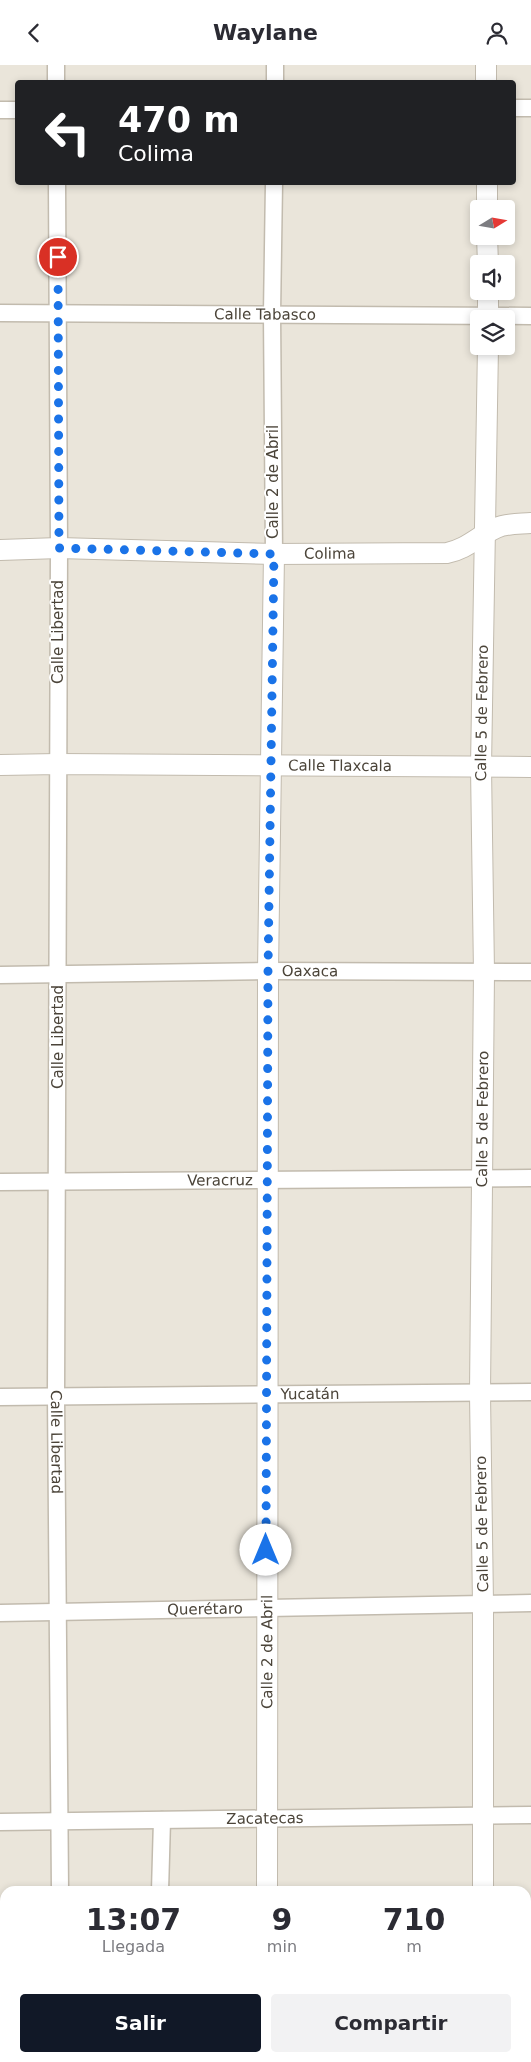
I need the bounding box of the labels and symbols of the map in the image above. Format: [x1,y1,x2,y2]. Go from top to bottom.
north arrow [470,200,515,245]
pin [37,236,79,278]
street label: Calle Tabasco [214,305,316,324]
street label: Calle 2 de Abril [264,425,282,539]
street label: Colima [304,545,356,563]
street label: Calle Libertad [49,580,67,684]
street label: Calle 5 de Febrero [472,645,492,781]
street label: Calle Tlaxcala [288,756,392,775]
street label: Oaxaca [282,962,338,980]
street label: Calle Libertad [49,985,67,1089]
street label: Calle 5 de Febrero [473,1051,492,1187]
street label: Veracruz [187,1171,253,1190]
street label: Yucatán [279,1385,340,1403]
street label: Calle Libertad [47,1390,66,1494]
street label: Calle 5 de Febrero [472,1456,492,1592]
position arrow [239,1523,291,1575]
street label: Calle 2 de Abril [258,1595,276,1709]
street label: Querétaro [167,1599,243,1619]
street label: Zacatecas [226,1809,304,1828]

